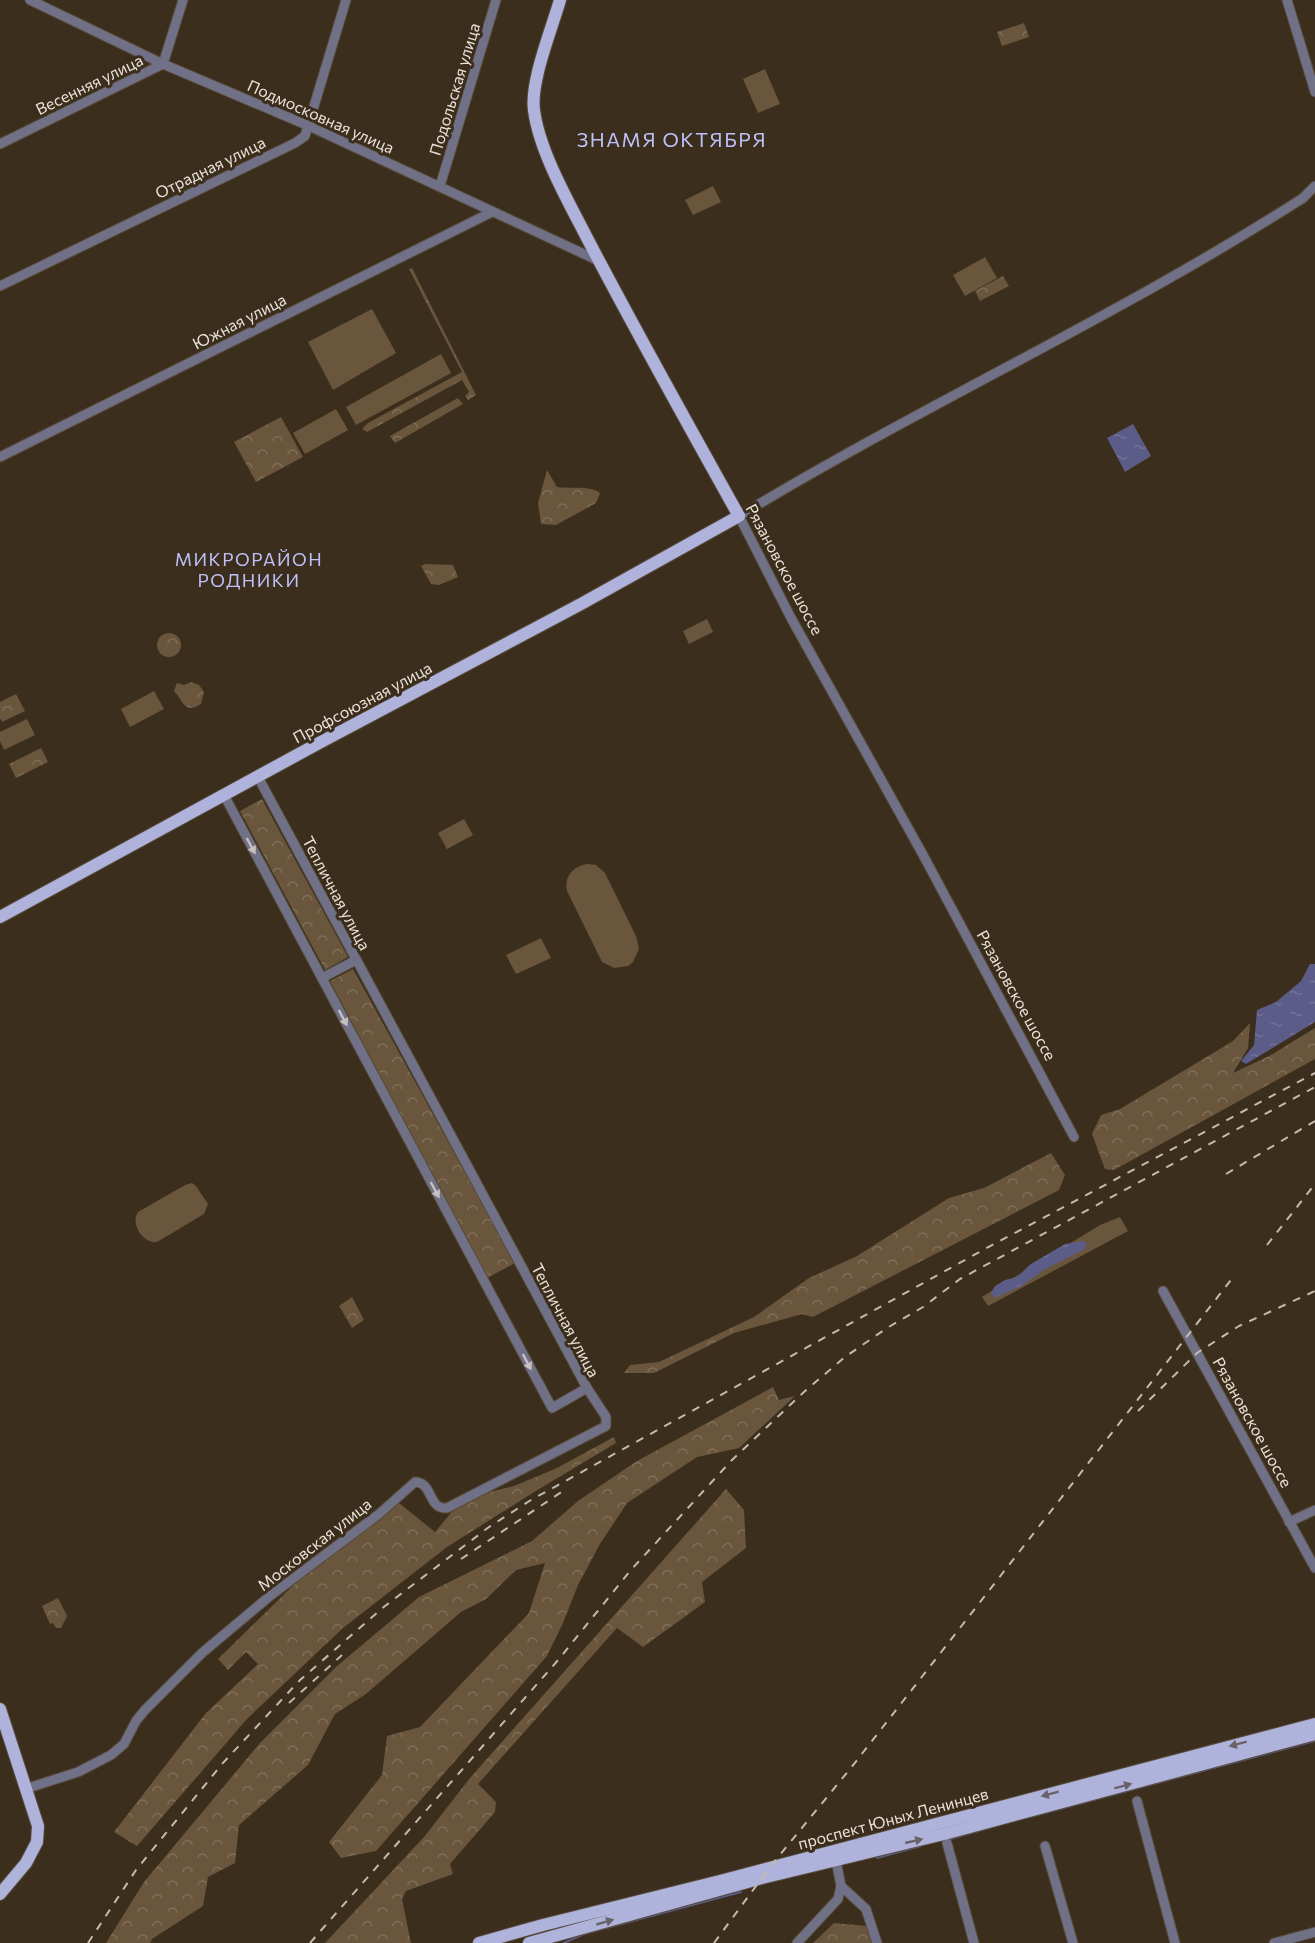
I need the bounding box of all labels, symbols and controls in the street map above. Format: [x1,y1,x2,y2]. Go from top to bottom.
street label: Подольская улица [425,20,483,158]
street label: Весенняя улица [32,50,146,118]
street label: Подмосковная улица [245,75,397,157]
district label: ЗНАМЯ ОКТЯБРЯ [577,127,767,151]
street label: Отрадная улица [152,132,268,202]
street label: Южная улица [189,289,289,353]
street label: Рязановское шоссе [742,500,828,638]
district label: МИКРОРАЙОН РОДНИКИ [175,548,323,591]
street label: Профсоюзная улица [289,657,435,747]
street label: Тепличная улица [299,833,375,953]
one-way arrow [246,838,256,855]
street label: Рязановское шоссе [973,927,1061,1063]
one-way arrow [338,1010,348,1027]
one-way arrow [430,1182,440,1199]
street label: Тепличная улица [528,1260,604,1380]
one-way arrow [522,1354,532,1371]
street label: Рязановское шоссе [1209,1354,1297,1490]
street label: Московская улица [253,1494,375,1594]
one-way arrow [1229,1740,1247,1749]
one-way arrow [1114,1781,1132,1790]
street label: проспект Юных Ленинцев [796,1783,990,1853]
one-way arrow [1040,1789,1059,1799]
one-way arrow [904,1835,923,1845]
one-way arrow [597,1917,615,1926]

